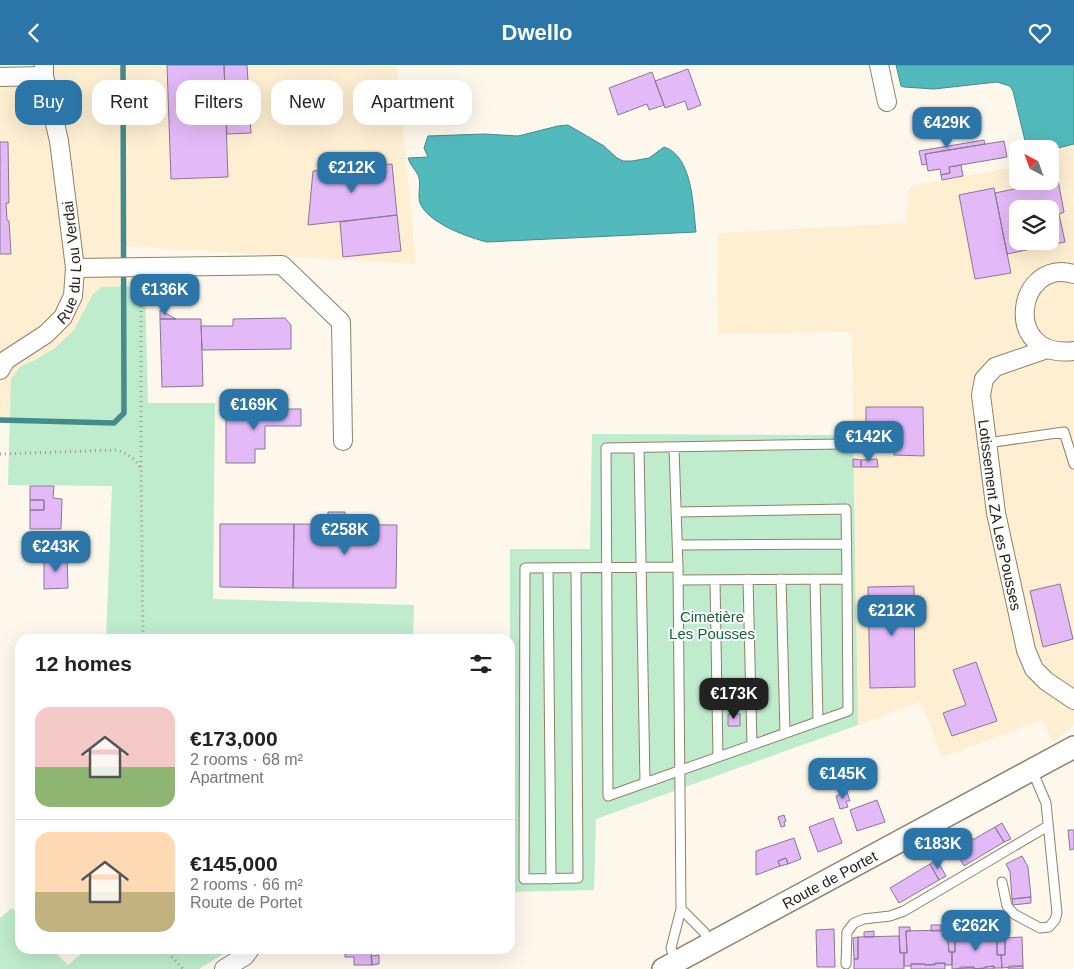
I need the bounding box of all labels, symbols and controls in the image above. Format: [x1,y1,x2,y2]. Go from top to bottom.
icon: back [20,19,48,47]
icon: heart [1026,19,1054,47]
text: Dwello [502,20,572,45]
chip: Buy [15,80,82,125]
chip: Rent [92,80,166,125]
chip: Filters [176,80,261,125]
chip: New [271,80,343,125]
chip: Apartment [353,80,472,125]
pin: €429K [912,107,982,149]
text: €429K [923,114,971,131]
north arrow [1009,140,1059,190]
map controls [1009,140,1059,250]
pin: €212K [317,151,387,194]
text: €212K [328,159,376,176]
street label: Rue du Lou Verdai [53,200,84,327]
button: layers [1009,200,1059,250]
pin: €136K [130,273,200,316]
text: €136K [141,281,189,298]
pin: €169K [219,389,289,431]
text: €169K [230,396,278,413]
street label: Lotissement ZA Les Pousses [976,418,1026,612]
pin: €142K [834,421,904,463]
text: €142K [845,428,893,445]
pin: €258K [310,513,380,556]
text: €258K [321,521,369,538]
pin: €243K [21,531,91,573]
text: €243K [32,538,80,555]
pin: €212K [857,595,927,637]
text: €212K [868,602,916,619]
park label: Cimetière Les Pousses [669,608,755,642]
icon: filters [467,650,495,678]
text: 12 homes [35,652,132,675]
pin: €173K [699,677,769,720]
text: €173K [710,685,758,702]
icon: home [75,727,135,787]
text: €173,000 [190,727,278,750]
text: 2 rooms · 68 m² [190,751,303,768]
pin: €145K [808,757,878,800]
text: €145K [819,765,867,782]
text: Apartment [190,769,264,786]
pin: €183K [903,827,973,870]
text: €183K [914,835,962,852]
street label: Route de Portet [779,846,880,912]
icon: home [75,852,135,912]
text: €145,000 [190,852,278,875]
text: 2 rooms · 66 m² [190,876,303,893]
text: Route de Portet [190,894,302,911]
pin: €262K [941,909,1011,952]
text: €262K [952,917,1000,934]

